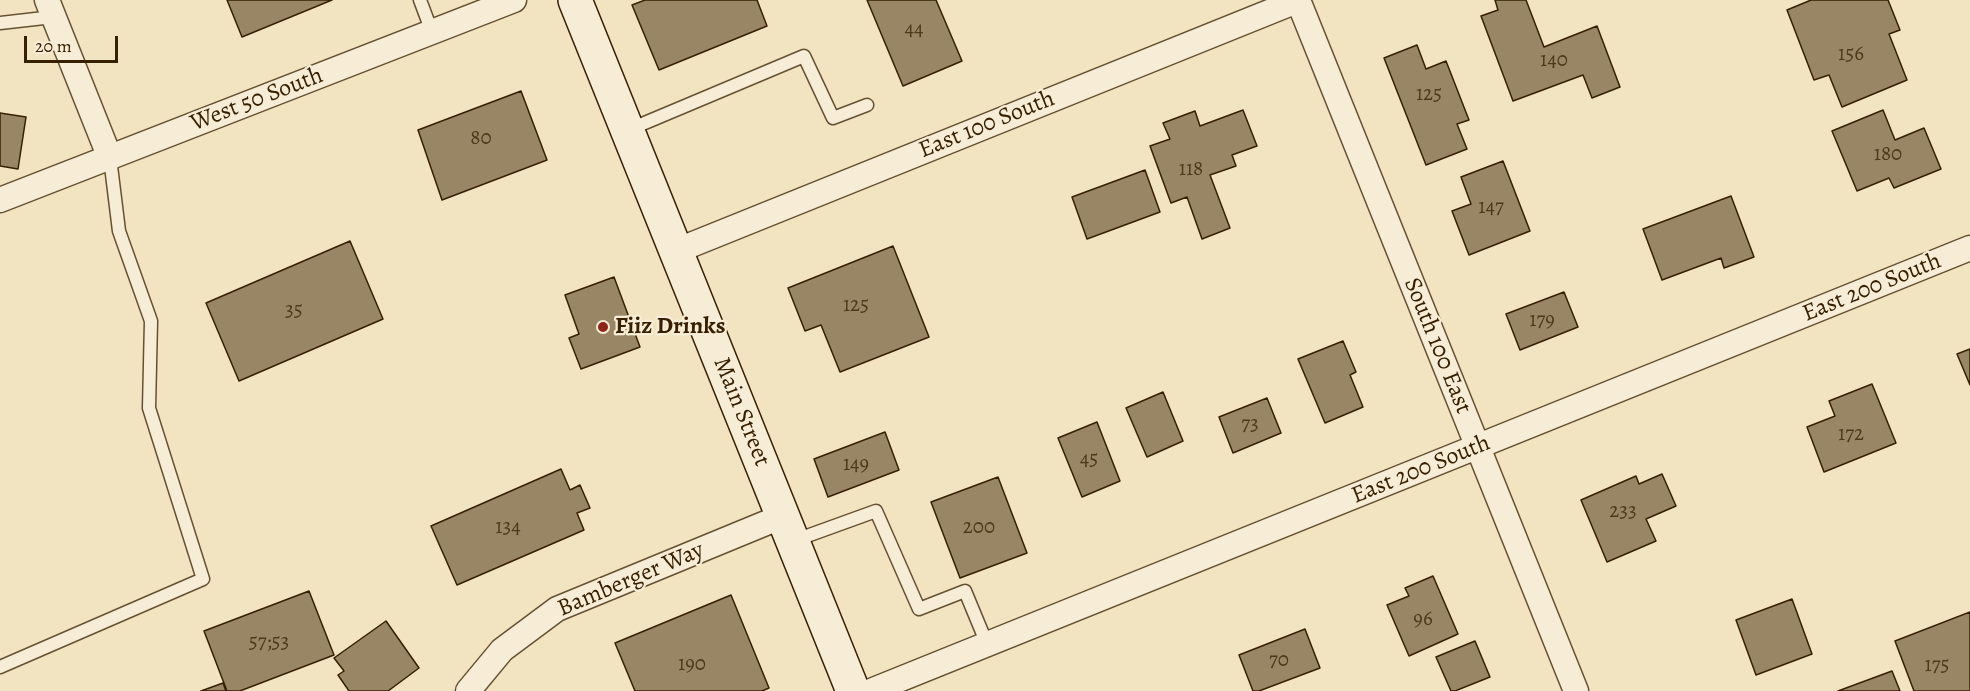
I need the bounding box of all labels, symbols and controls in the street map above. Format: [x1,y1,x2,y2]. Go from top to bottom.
house number: 44 [904,17,924,43]
scale bar [27,24,122,62]
text: 20 m [35,34,72,58]
house number: 156 [1838,42,1864,68]
house number: 140 [1540,48,1568,74]
street label: West 50 South [187,62,327,138]
house number: 125 [1416,82,1442,108]
street label: East 100 South [915,85,1059,165]
house number: 80 [470,126,492,152]
house number: 180 [1874,142,1902,168]
house number: 118 [1179,157,1203,183]
house number: 147 [1478,195,1504,221]
street label: East 200 South [1799,247,1945,329]
street label: South 100 East [1397,274,1477,418]
house number: 125 [843,293,869,319]
house number: 35 [285,298,303,324]
house number: 179 [1529,308,1555,334]
place label: Fiiz Drinks [615,313,726,341]
marker: Fiiz Drinks [596,320,610,334]
street label: Main Street [706,353,776,471]
house number: 73 [1241,412,1259,438]
house number: 172 [1838,422,1864,448]
street label: East 200 South [1348,429,1494,511]
house number: 45 [1080,447,1098,473]
house number: 149 [843,452,869,478]
house number: 233 [1609,499,1637,525]
house number: 134 [495,515,521,541]
house number: 200 [963,515,995,541]
street label: Bamberger Way [553,536,709,624]
house number: 96 [1413,607,1433,633]
house number: 57;53 [249,630,289,656]
house number: 70 [1269,648,1289,674]
house number: 190 [678,652,706,678]
house number: 175 [1924,653,1950,679]

